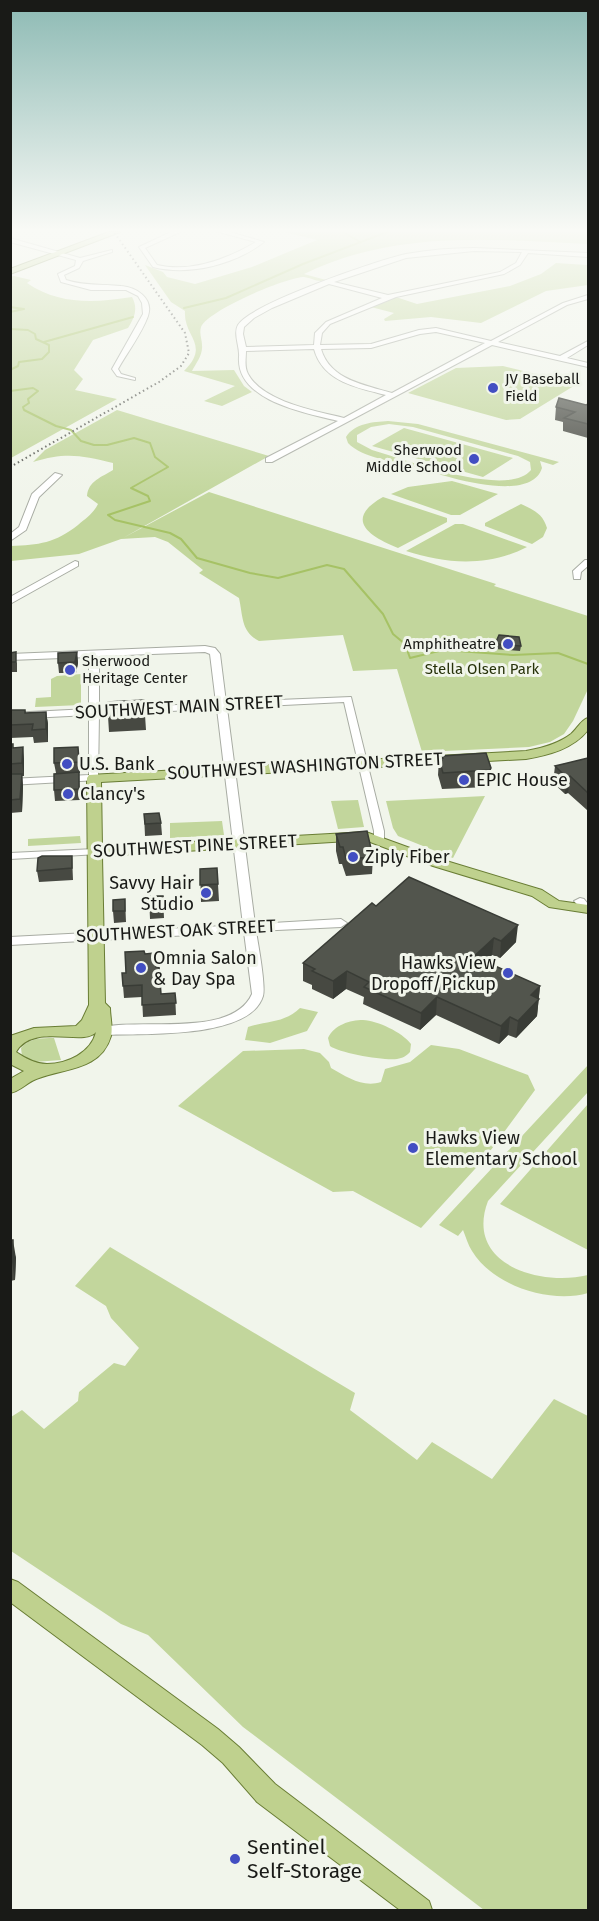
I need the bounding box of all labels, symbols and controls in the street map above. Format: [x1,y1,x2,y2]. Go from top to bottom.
place label: JV Baseball Field [505,370,580,405]
marker: JV Baseball Field [486,381,500,395]
place label: Sherwood Middle School [366,441,463,476]
marker: Sherwood Middle School [467,452,481,466]
place label: Amphitheatre [403,635,496,653]
marker: Amphitheatre [501,637,515,651]
place label: Sherwood Heritage Center [82,652,188,687]
park label: Stella Olsen Park [425,660,540,678]
marker: Sherwood Heritage Center [63,663,77,677]
street label: SOUTHWEST MAIN STREET [74,691,284,723]
street label: SOUTHWEST WASHINGTON STREET [167,748,444,784]
place label: U.S. Bank [79,753,155,775]
marker: U.S. Bank [60,757,74,771]
place label: EPIC House [476,769,568,791]
marker: EPIC House [457,773,471,787]
place label: Clancy's [80,783,145,805]
marker: Clancy's [61,787,75,801]
street label: SOUTHWEST PINE STREET [92,830,298,862]
place label: Ziply Fiber [365,846,450,868]
marker: Ziply Fiber [346,850,360,864]
place label: Savvy Hair Studio [109,872,194,915]
marker: Savvy Hair Studio [199,886,213,900]
street label: SOUTHWEST OAK STREET [76,915,277,947]
place label: Omnia Salon & Day Spa [153,947,257,990]
place label: Hawks View Dropoff/Pickup [371,952,496,995]
marker: Omnia Salon & Day Spa [134,961,148,975]
marker: Hawks View Dropoff/Pickup [501,966,515,980]
place label: Hawks View Elementary School [425,1127,577,1170]
marker: Hawks View Elementary School [406,1141,420,1155]
place label: Sentinel Self-Storage [247,1834,362,1884]
marker: Sentinel Self-Storage [228,1852,242,1866]

